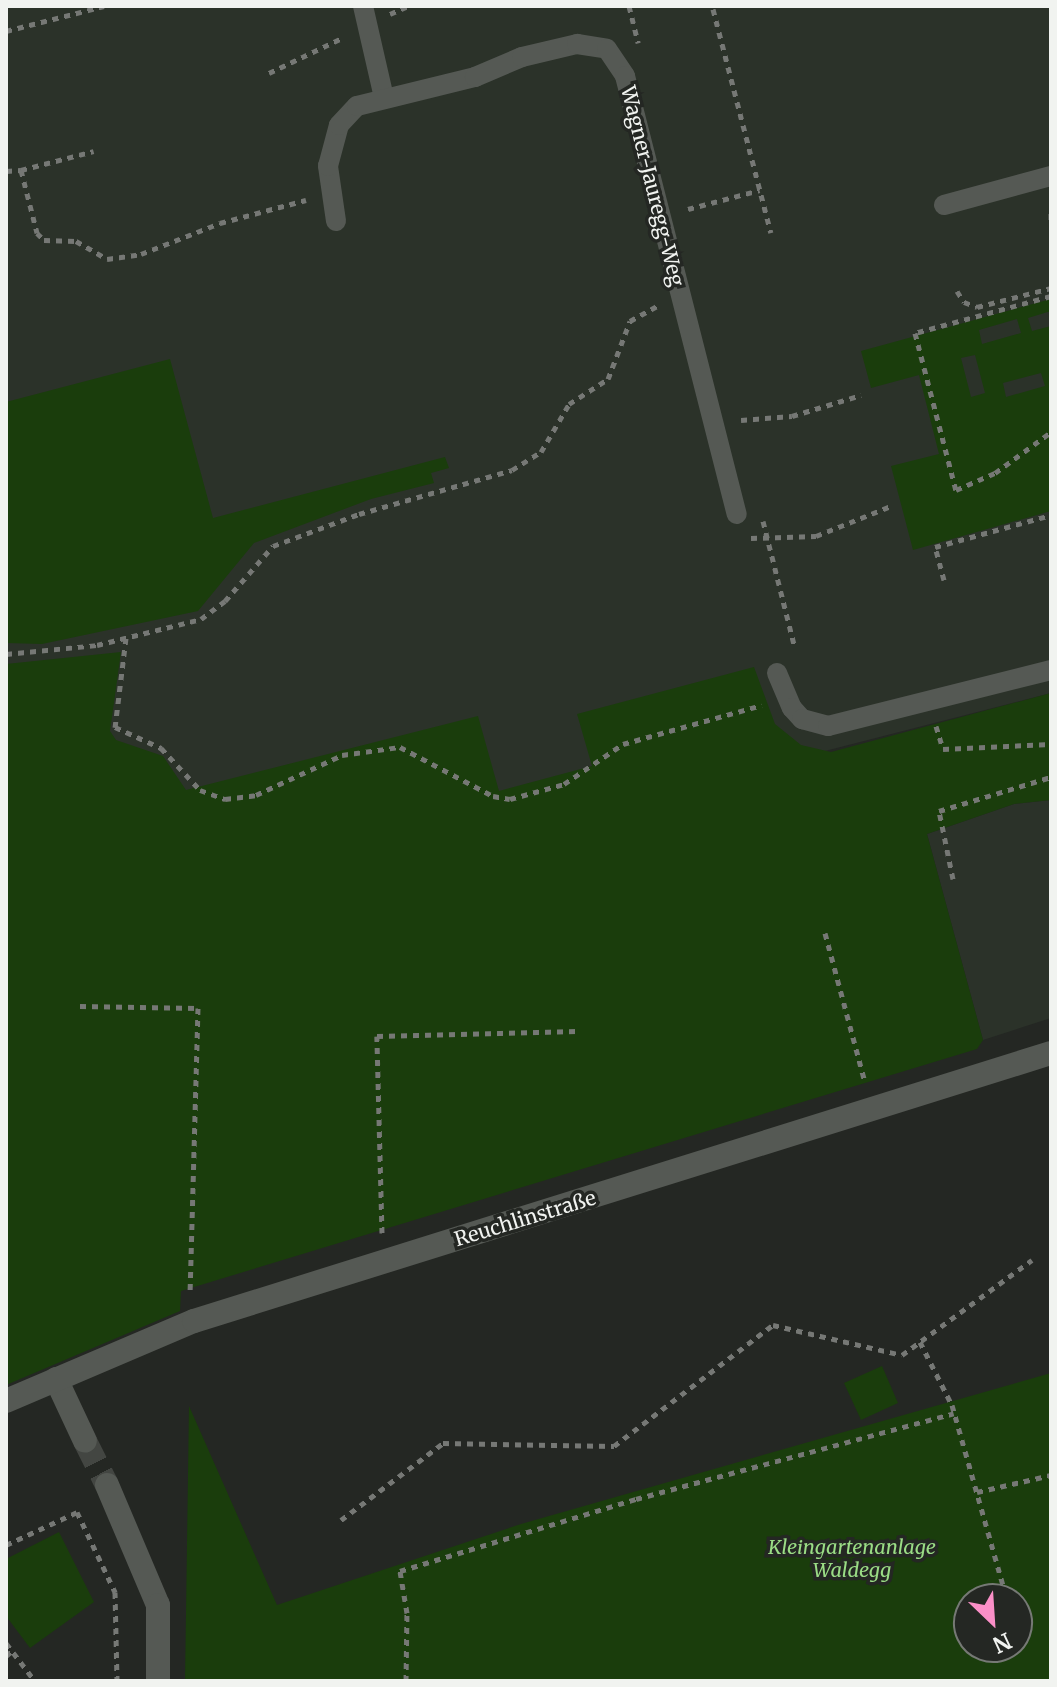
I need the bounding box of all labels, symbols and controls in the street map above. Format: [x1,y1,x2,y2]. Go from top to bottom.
street label: Wagner-Jauregg-Weg [616,83,690,289]
street label: Reuchlinstraße [451,1185,599,1251]
park label: Kleingartenanlage Waldegg [768,1534,936,1581]
north arrow [953,1583,1033,1663]
text: N [989,1627,1016,1659]

